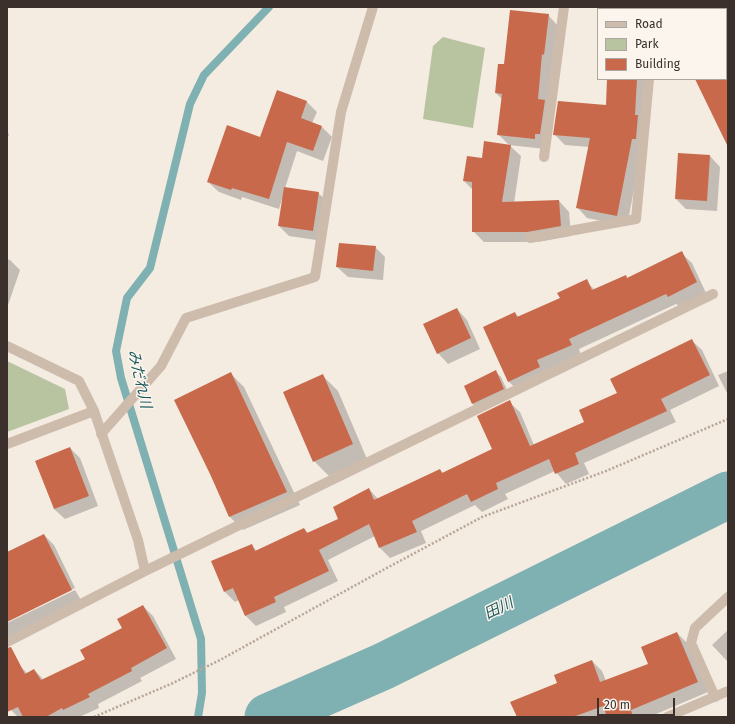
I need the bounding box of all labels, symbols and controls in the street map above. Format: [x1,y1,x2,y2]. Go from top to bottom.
legend [597,8,727,80]
text: Road [635,17,663,31]
text: Park [635,37,659,51]
text: Building [635,57,680,71]
water label: みだれ川 [123,348,155,410]
water label: 田川 [482,594,516,624]
scale bar [599,690,677,716]
text: 20 m [604,698,630,712]

